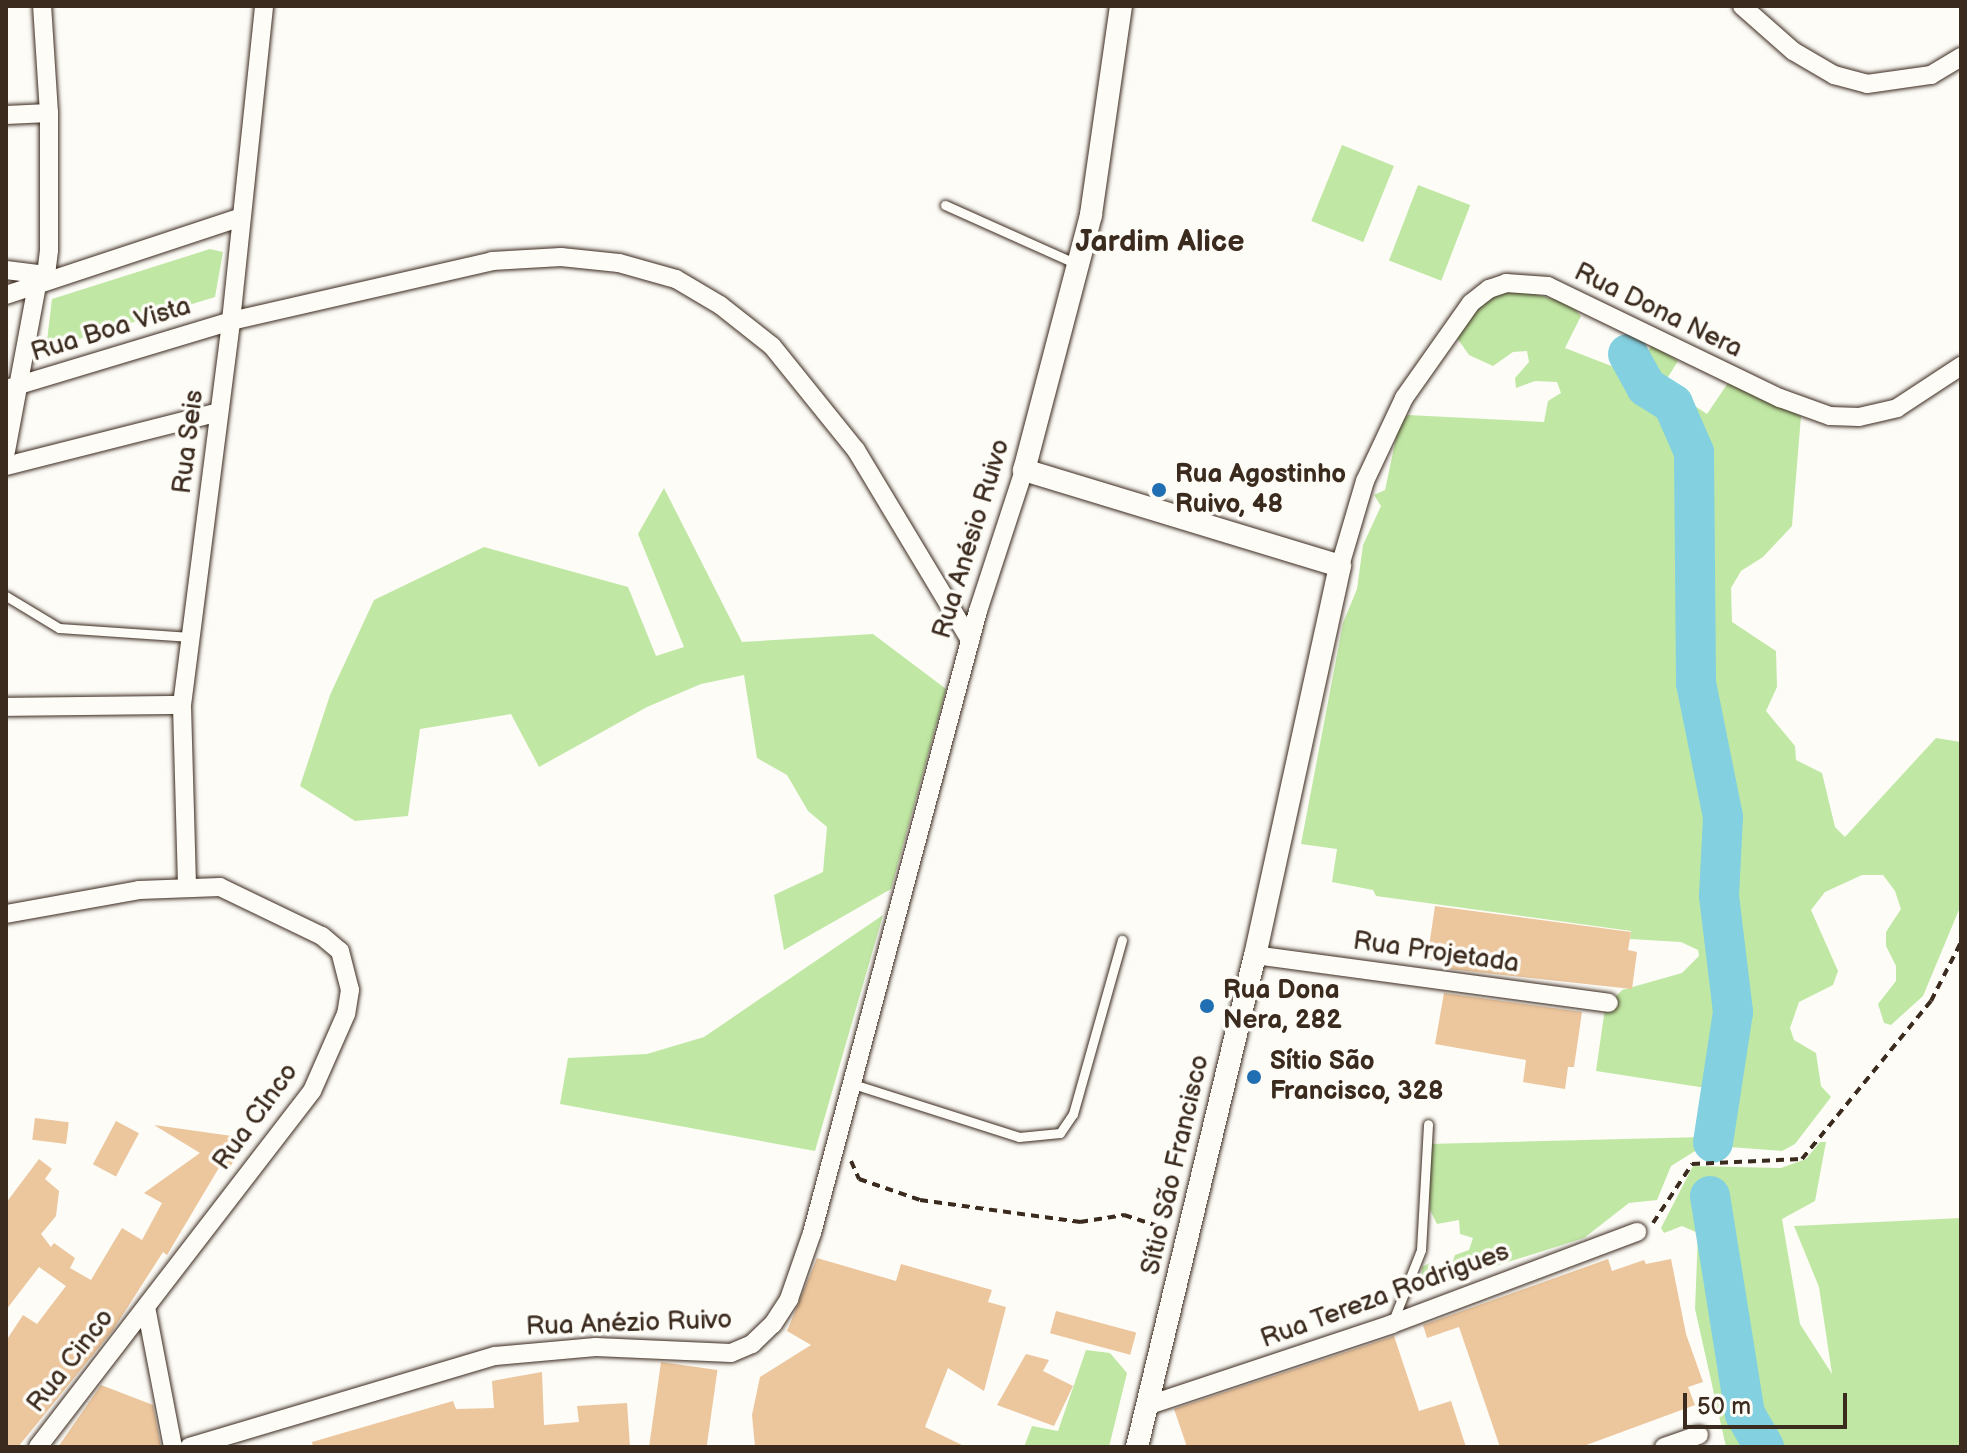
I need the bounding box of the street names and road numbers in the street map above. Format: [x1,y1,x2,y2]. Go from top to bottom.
street label: Rua Dona Nera [1569,257,1747,365]
street label: Rua Boa Vista [27,291,195,369]
street label: Rua Seis [167,388,211,496]
street label: Rua Anésio Ruivo [927,436,1017,642]
street label: Rua Projetada [1351,926,1521,980]
street label: Sítio São Francisco [1135,1052,1217,1278]
street label: Rua CInco [207,1057,305,1177]
street label: Rua Tereza Rodrigues [1256,1236,1514,1356]
street label: Rua Cinco [21,1303,121,1419]
street label: Rua Anézio Ruivo [525,1305,733,1343]

